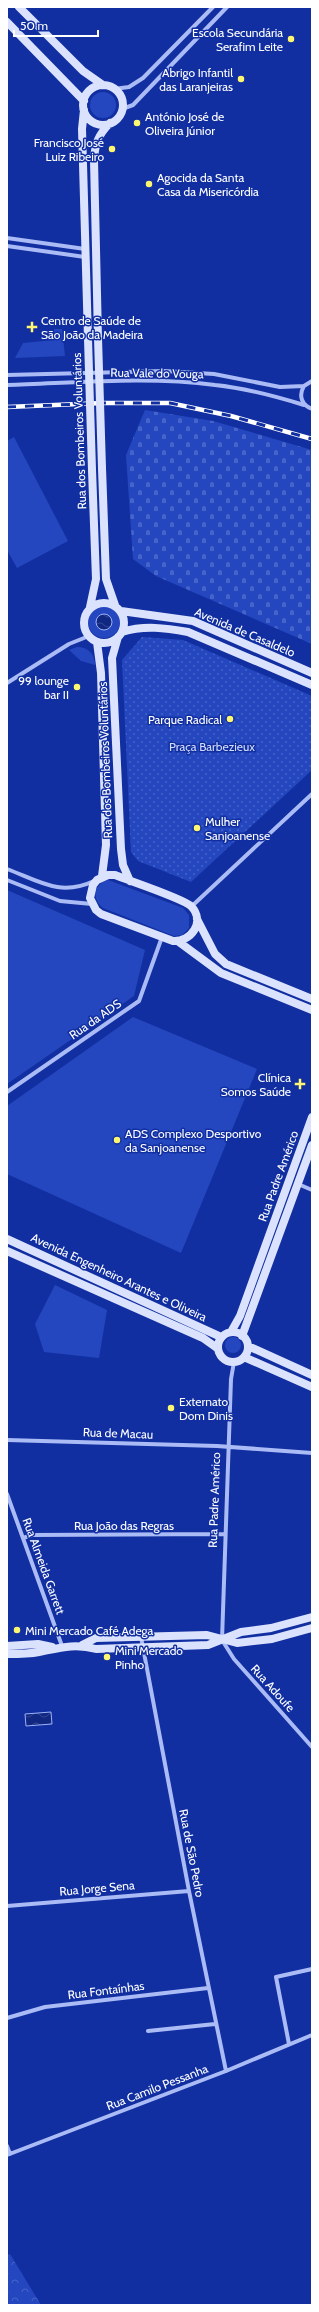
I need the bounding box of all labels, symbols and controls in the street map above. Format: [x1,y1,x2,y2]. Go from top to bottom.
scale bar [14,12,98,38]
text: 50 m [20,18,48,33]
place label: Escola Secundária Serafim Leite [192,25,283,54]
marker: Escola Secundária Serafim Leite [286,34,296,44]
place label: Abrigo Infantil das Laranjeiras [159,65,233,94]
marker: Abrigo Infantil das Laranjeiras [236,74,246,84]
place label: António José de Oliveira Júnior [145,109,224,138]
marker: António José de Oliveira Júnior [132,118,142,128]
place label: Francisco José Luiz Ribeiro [34,135,104,164]
marker: Francisco José Luiz Ribeiro [107,144,117,154]
place label: Agocida da Santa Casa da Misericórdia [157,170,259,199]
marker: Agocida da Santa Casa da Misericórdia [144,179,154,189]
place label: Centro de Saúde de São João da Madeira [41,313,143,342]
marker: Centro de Saúde de São João da Madeira [26,321,38,333]
street label: Rua dos Bombeiros Voluntários [69,352,89,510]
street label: Rua Vale do Vouga [110,365,204,381]
street label: Avenida de Casaldelo [193,604,298,660]
place label: 99 lounge bar II [18,673,69,702]
street label: Rua dos Bombeiros Voluntários [95,681,115,839]
marker: 99 lounge bar II [72,682,82,692]
place label: Parque Radical [148,712,222,727]
marker: Parque Radical [225,714,235,724]
park label: Praça Barbezieux [169,739,255,754]
place label: Mulher Sanjoanense [205,814,270,843]
marker: Mulher Sanjoanense [192,823,202,833]
street label: Rua da ADS [66,996,124,1042]
place label: Clínica Somos Saúde [221,1070,291,1099]
marker: Clínica Somos Saúde [294,1078,306,1090]
place label: ADS Complexo Desportivo da Sanjoanense [125,1126,262,1155]
street label: Rua Padre Américo [255,1128,302,1224]
marker: ADS Complexo Desportivo da Sanjoanense [112,1135,122,1145]
street label: Avenida Engenheiro Arantes e Oliveira [29,1230,209,1324]
place label: Externato Dom Dinis [179,1394,233,1423]
marker: Externato Dom Dinis [166,1403,176,1413]
street label: Rua de Macau [83,1424,153,1442]
street label: Rua Padre Américo [205,1451,223,1548]
street label: Rua Almeida Garrett [20,1516,68,1616]
street label: Rua João das Regras [74,1518,174,1533]
place label: Mini Mercado Café Adega [25,1623,153,1638]
marker: Mini Mercado Café Adega [12,1625,22,1635]
place label: Mini Mercado Pinho [115,1643,183,1672]
marker: Mini Mercado Pinho [102,1652,112,1662]
street label: Rua Adoufe [248,1661,298,1715]
street label: Rua de São Pedro [176,1808,208,1899]
street label: Rua Jorge Sena [59,1877,135,1899]
street label: Rua Fontaínhas [67,1978,145,2002]
street label: Rua Camilo Pessanha [104,2061,210,2113]

